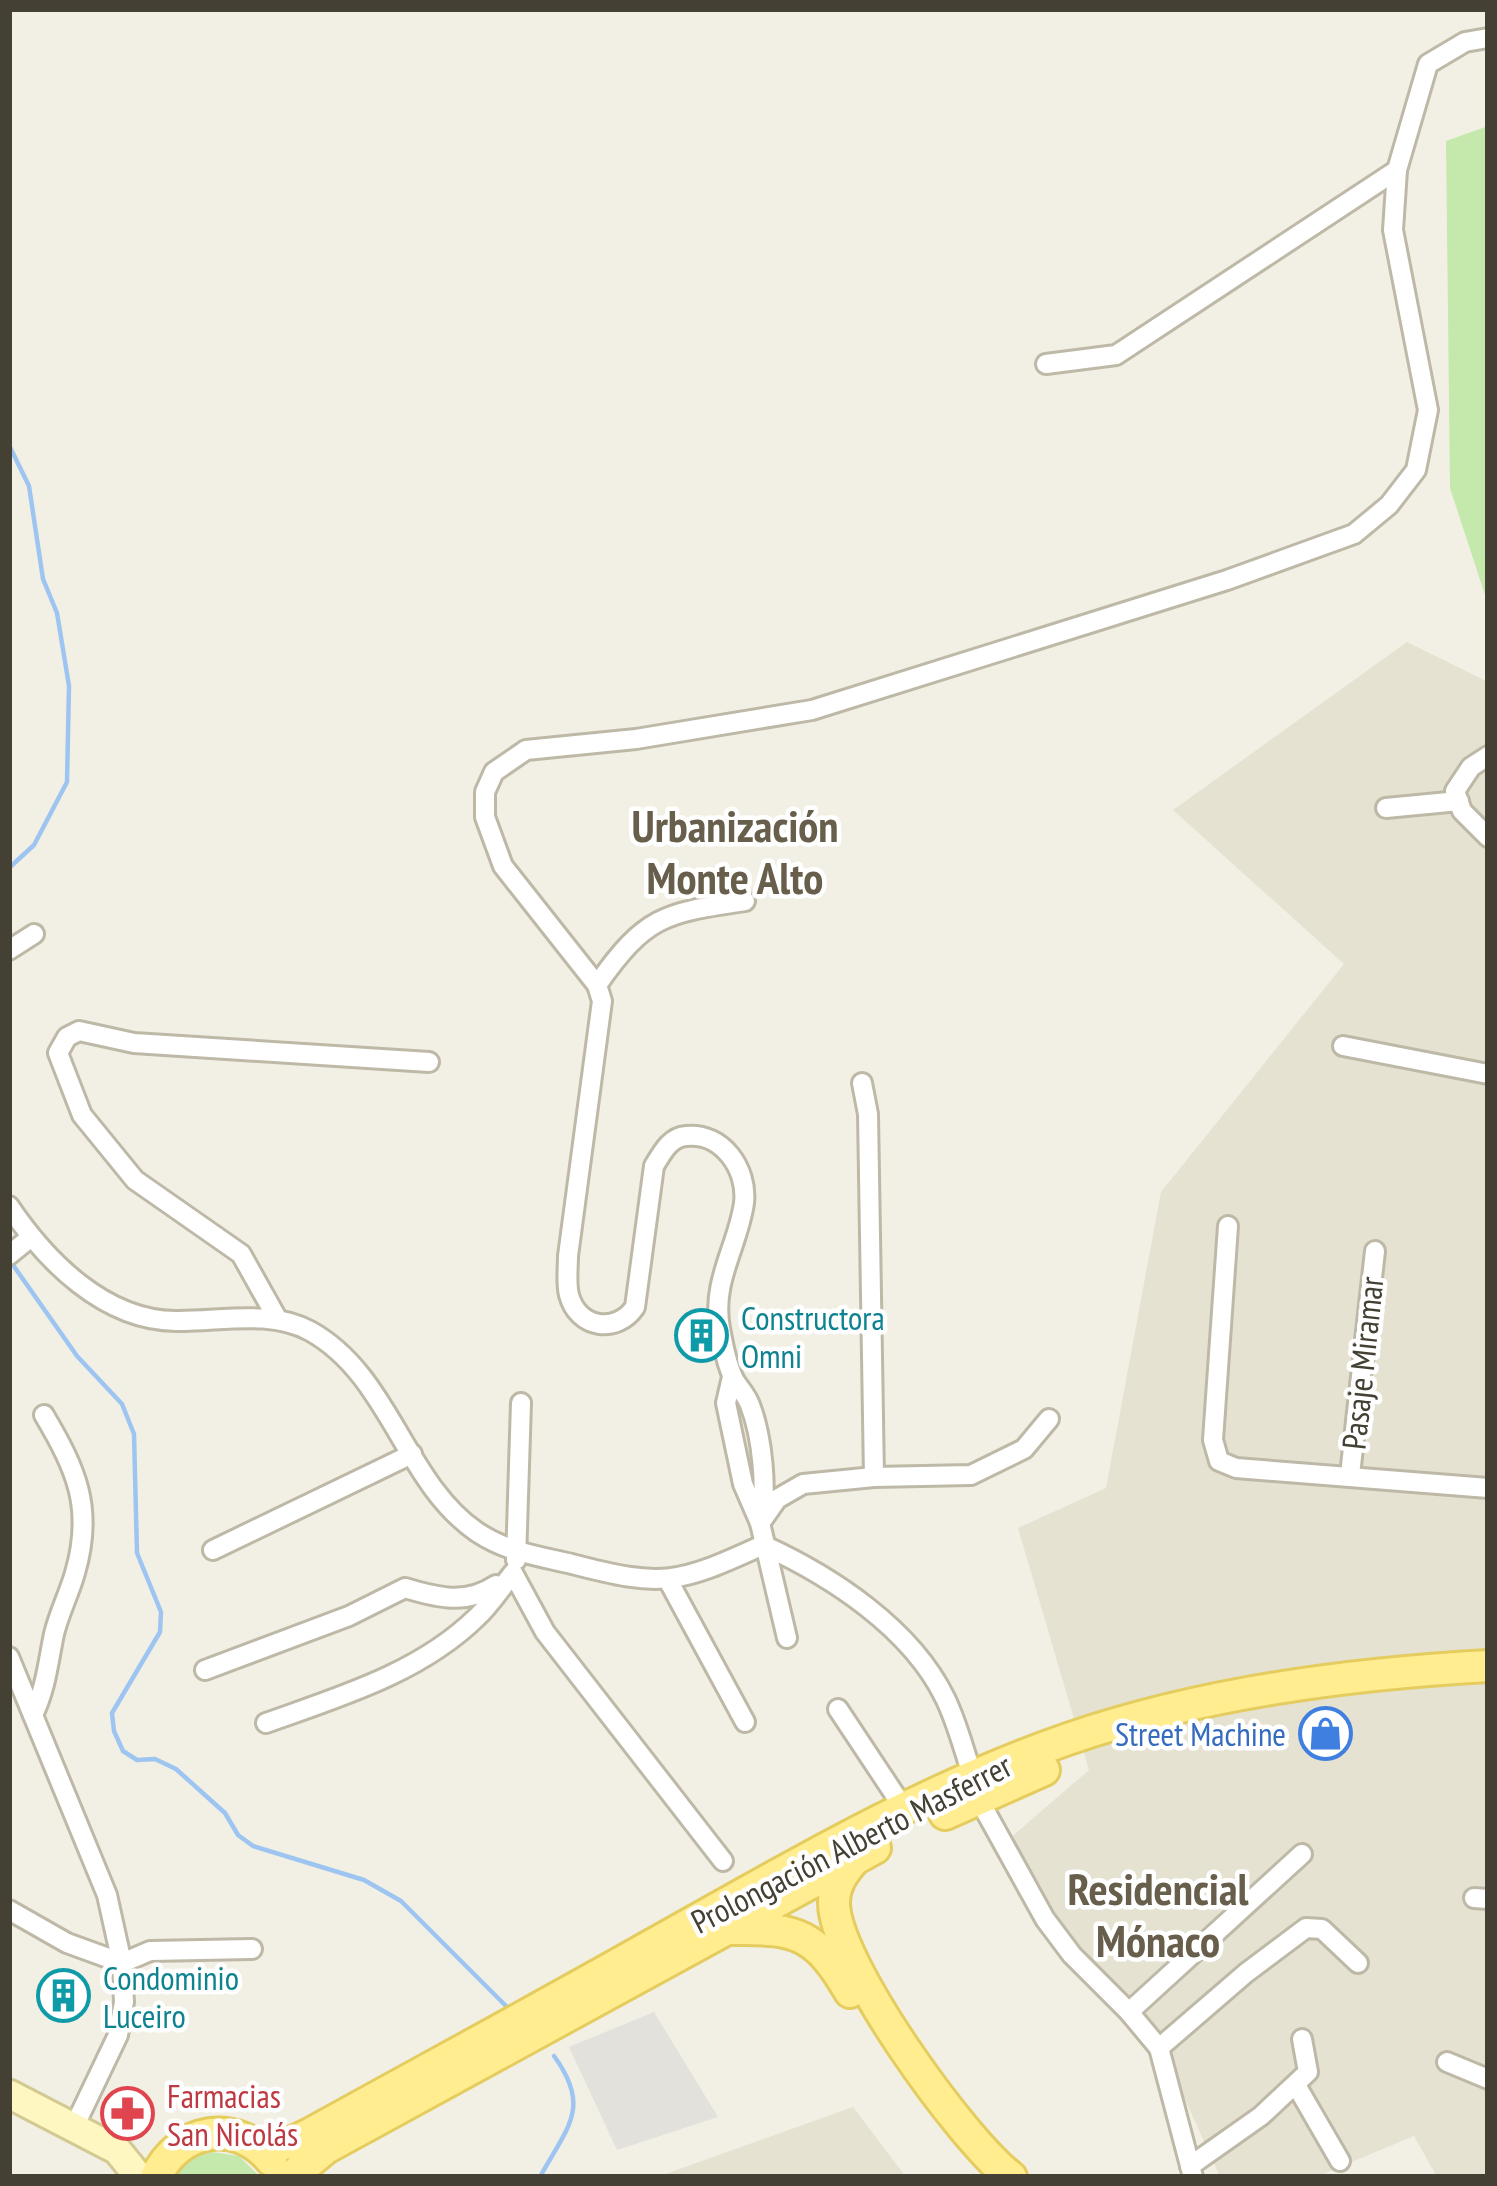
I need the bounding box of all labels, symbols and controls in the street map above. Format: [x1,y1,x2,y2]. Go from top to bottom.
district label: Urbanización Monte Alto [631,796,839,906]
street label: Pasaje Miramar [1332,1275,1392,1451]
place label: Constructora Omni [741,1296,885,1377]
building icon: Constructora Omni [674,1308,730,1364]
shop icon: Street Machine [1297,1705,1353,1761]
place label: Street Machine [1115,1712,1286,1755]
street label: Prolongación Alberto Masferrer [684,1743,1018,1943]
district label: Residencial Mónaco [1068,1859,1249,1969]
place label: Condominio Luceiro [103,1956,239,2037]
building icon: Condominio Luceiro [36,1968,92,2024]
place label: Farmacias San Nicolás [167,2074,298,2155]
pharmacy icon: Farmacias San Nicolás [100,2086,156,2142]

